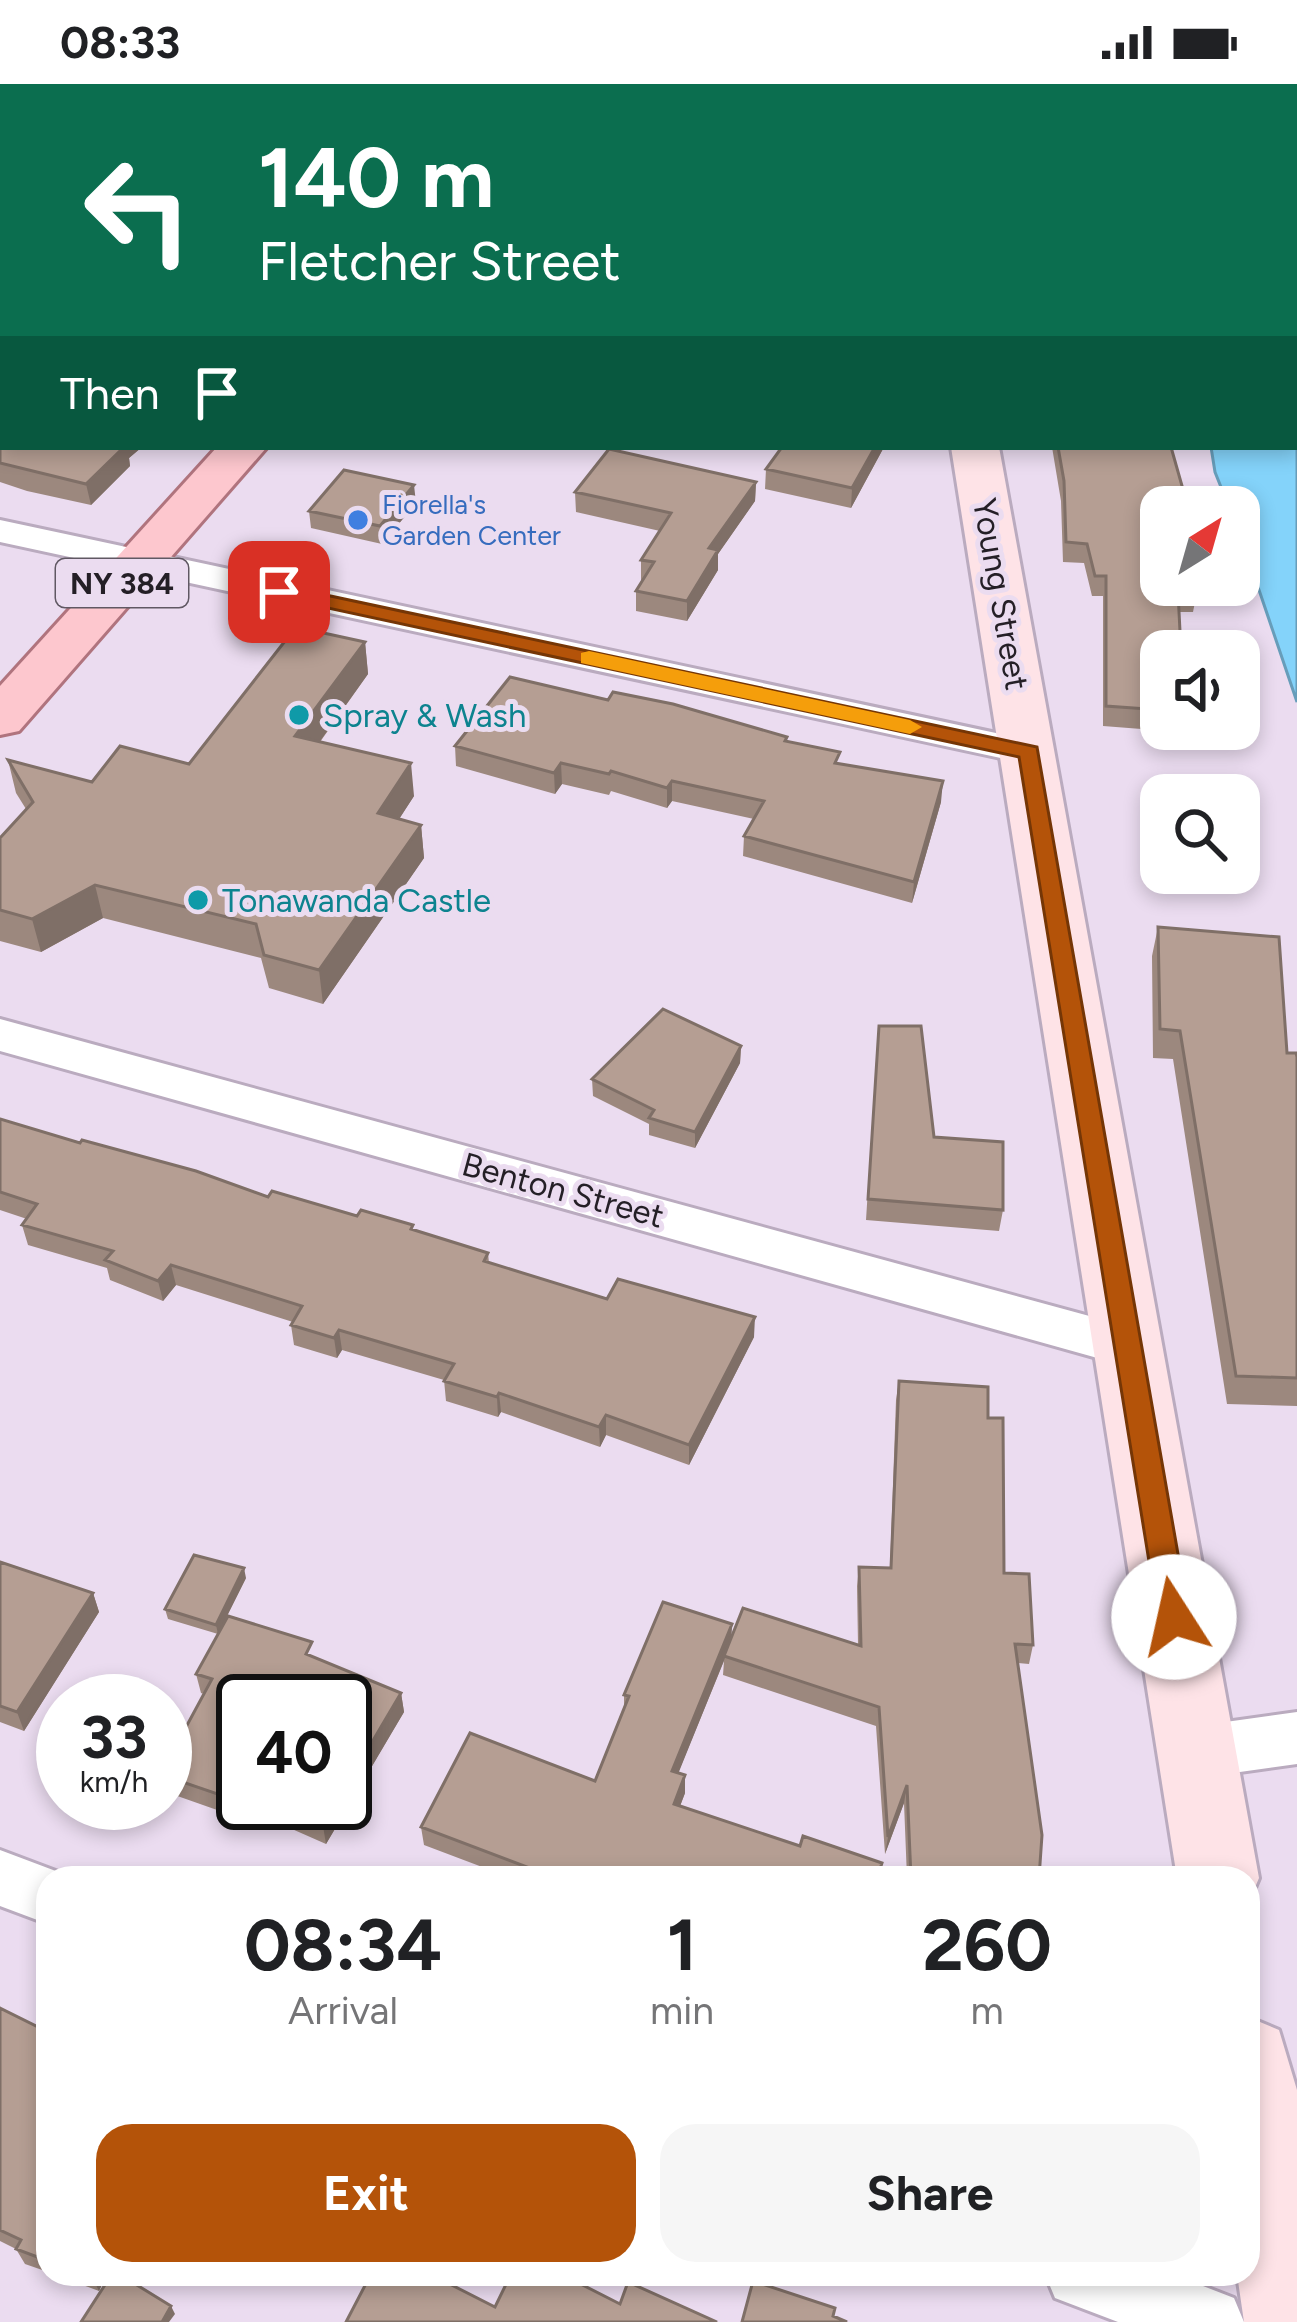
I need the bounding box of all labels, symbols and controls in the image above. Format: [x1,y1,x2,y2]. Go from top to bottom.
text: 08:33 [60,15,180,69]
text: 140 m [258,127,494,228]
icon: left [60,132,216,288]
text: Fletcher Street [258,229,621,294]
icon: arrive [184,360,250,426]
text: Then [60,366,160,420]
north arrow [1140,486,1260,606]
map controls [1140,486,1260,894]
place label: Fiorella's Garden Center [382,488,561,552]
street label: Young Street [965,495,1037,693]
marker: Fiorella's Garden Center [345,507,371,533]
pin [228,541,330,643]
road number: NY 384 [56,559,188,607]
icon: arrive [246,559,312,625]
button: sound [1140,630,1260,750]
place label: Spray & Wash [323,696,526,735]
marker: Spray & Wash [286,702,312,728]
button: search [1140,774,1260,894]
place label: Tonawanda Castle [222,881,491,920]
marker: Tonawanda Castle [185,887,211,913]
street label: Benton Street [458,1144,668,1236]
position arrow [1111,1554,1237,1680]
speed limit sign: 40 [216,1674,372,1830]
text: 33 [81,1701,147,1773]
text: km/h [80,1763,148,1800]
text: 08:34 [244,1902,442,1988]
text: 1 [667,1902,697,1988]
text: 260 [922,1902,1052,1988]
text: Arrival [288,1987,398,2034]
text: min [650,1987,714,2034]
text: m [970,1987,1004,2034]
button: Exit [96,2124,636,2262]
button: Share [660,2124,1200,2262]

